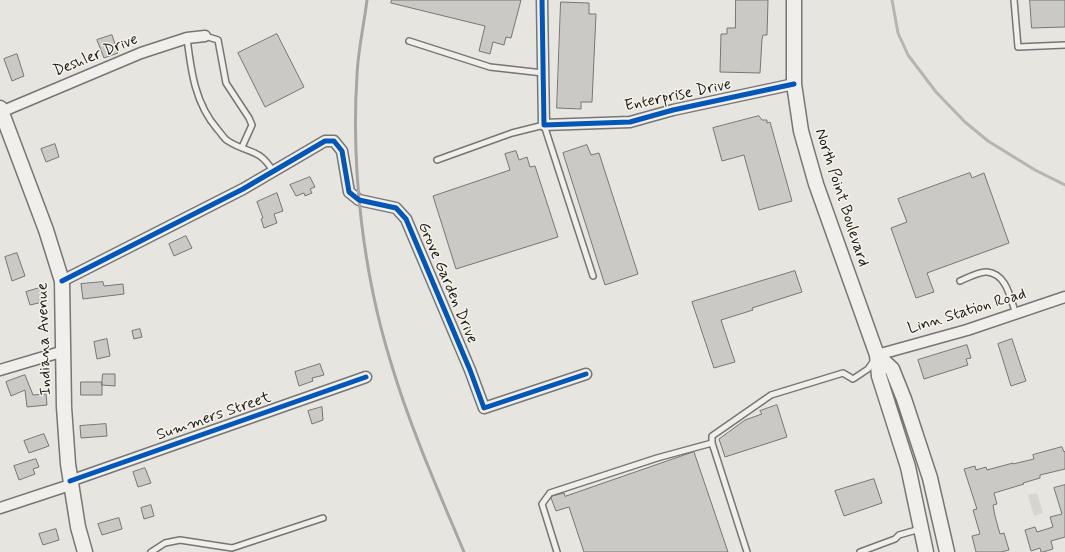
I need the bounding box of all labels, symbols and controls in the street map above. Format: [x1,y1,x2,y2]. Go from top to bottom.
street label: Deshler Drive [51,30,141,82]
street label: Enterprise Drive [623,75,733,117]
street label: North Point Boulevard [810,127,872,269]
street label: Grove Garden Drive [413,219,481,347]
street label: Indiana Avenue [33,282,57,396]
street label: Linn Station Road [906,285,1028,339]
street label: Summers Street [154,388,274,446]

